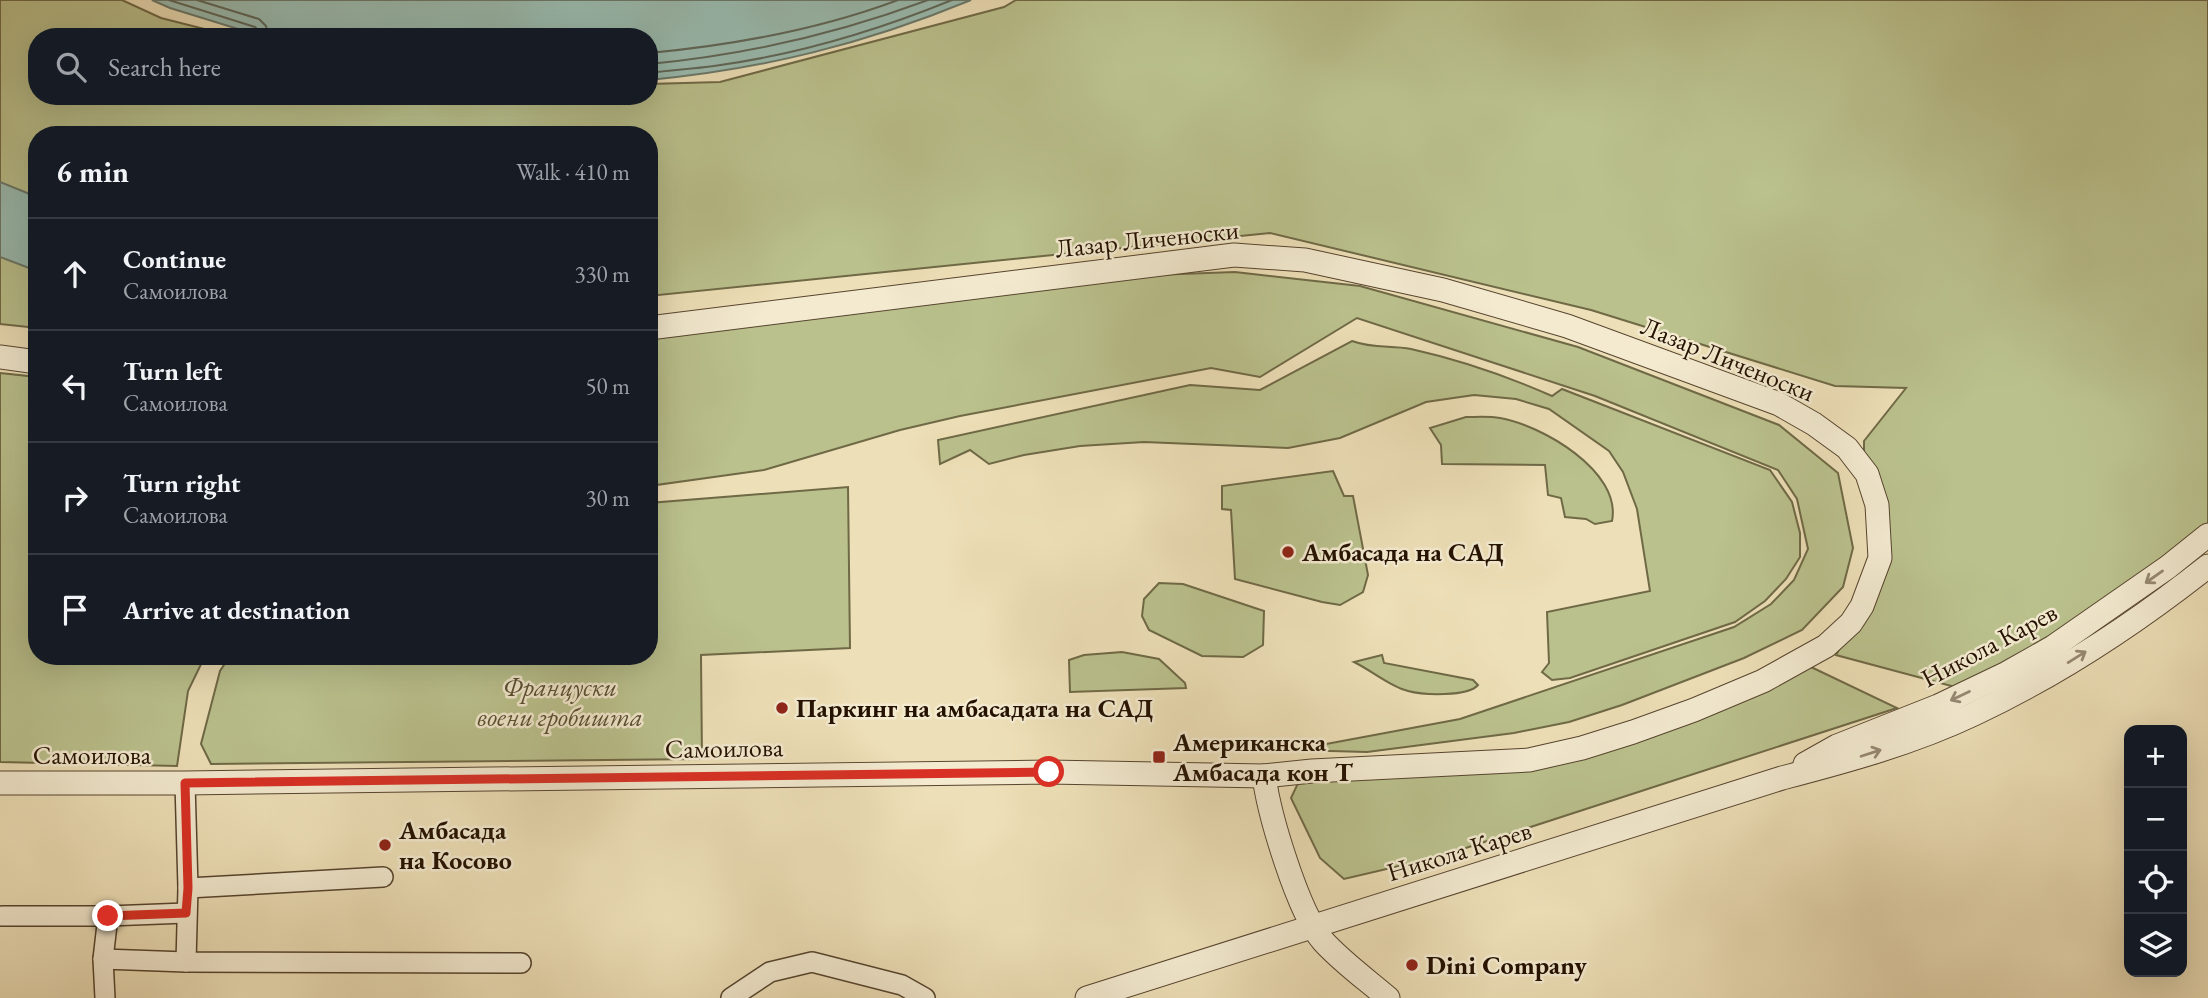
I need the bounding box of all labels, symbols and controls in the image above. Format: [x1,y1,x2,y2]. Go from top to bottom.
search box [28,28,658,105]
icon: search [52,48,90,86]
text: Search here [108,50,221,84]
text: 6 min [56,152,129,191]
text: Walk · 410 m [516,157,630,187]
street label: Лазар Личеноски [1054,212,1241,266]
text: Continue [123,242,226,276]
icon: ahead [56,255,94,293]
text: 330 m [574,259,630,289]
text: Самоилова [123,276,228,306]
street label: Лазар Личеноски [1636,309,1820,409]
text: Turn left [123,354,222,388]
icon: left [56,367,94,405]
text: 50 m [585,371,630,401]
text: Самоилова [123,388,228,418]
text: Turn right [123,466,241,500]
icon: right [56,479,94,517]
text: 30 m [585,483,630,513]
text: Самоилова [123,500,228,530]
place label: Амбасада на САД [1301,535,1504,569]
marker: Амбасада на САД [1280,544,1296,560]
one-way arrow [2145,570,2164,584]
icon: arrive [56,591,94,629]
text: Arrive at destination [123,593,350,627]
street label: Никола Карев [1915,595,2063,695]
one-way arrow [2066,650,2086,664]
park label: Француски воени гробишта [477,670,643,734]
one-way arrow [1950,689,1971,703]
place label: Паркинг на амбасадата на САД [796,691,1154,725]
marker: Паркинг на амбасадата на САД [774,700,790,716]
place label: Американска Амбасада кон Т [1172,725,1354,789]
map controls [2124,725,2187,977]
button: + [2124,725,2187,788]
street label: Самоилова [664,730,784,766]
street label: Самоилова [33,738,152,772]
one-way arrow [1860,746,1882,759]
marker: Американска Амбасада кон Т [1151,749,1167,765]
route start [1033,756,1064,787]
button: − [2124,788,2187,851]
place label: Амбасада на Косово [398,813,512,877]
street label: Никола Карев [1383,813,1535,889]
marker: Амбасада на Косово [377,837,393,853]
button: locate [2124,851,2187,914]
route end [92,900,123,931]
button: layers [2124,914,2187,977]
place label: Dini Company [1426,948,1587,982]
marker: Dini Company [1404,957,1420,973]

